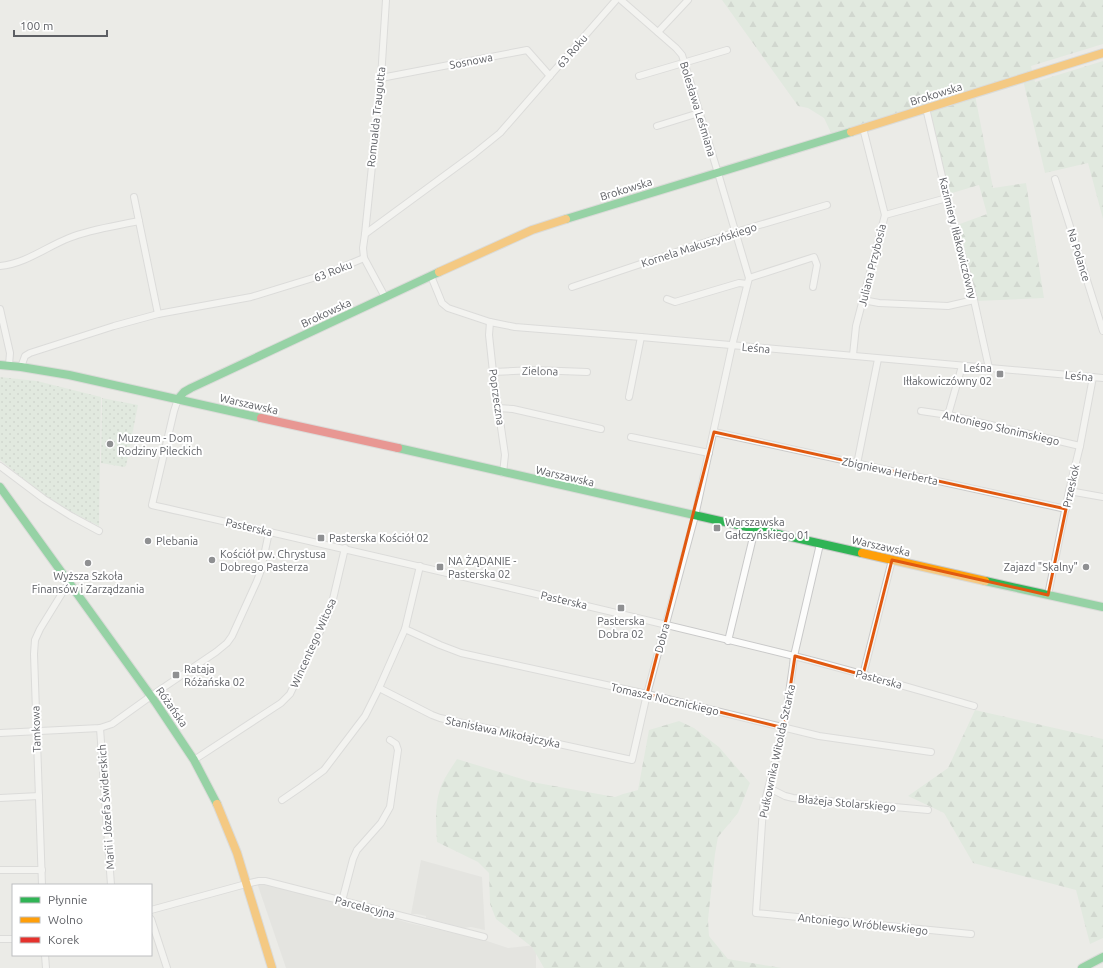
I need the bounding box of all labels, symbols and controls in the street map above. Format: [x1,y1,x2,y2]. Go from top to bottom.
scale bar [14,12,107,38]
text: 100 m [20,19,53,32]
street label: 63 Roku [554,32,590,70]
street label: Sosnowa [448,51,494,71]
street label: Bolesława Leśmiana [678,60,718,158]
street label: Romualda Traugutta [365,66,387,168]
street label: Brokowska [908,80,964,108]
street label: Brokowska [598,175,654,203]
street label: Kazimiery Iłłakowiczówny [937,176,979,300]
street label: Kornela Makuszyńskiego [640,221,758,269]
street label: Juliana Przybosia [856,223,888,307]
street label: Na Polance [1065,227,1093,283]
street label: 63 Roku [312,258,354,284]
street label: Brokowska [299,296,353,330]
street label: Leśna [741,341,771,355]
place label: Leśna Iłłakowiczówny 02 [903,362,992,387]
street label: Zielona [522,365,558,377]
street label: Poprzeczna [487,368,507,426]
marker: Leśna Iłłakowiczówny 02 [995,369,1005,379]
street label: Leśna [1064,369,1094,383]
street label: Warszawska [219,391,279,417]
street label: Antoniego Słonimskiego [941,409,1061,447]
place label: Muzeum - Dom Rodziny Pileckich [118,432,202,457]
marker: Muzeum - Dom Rodziny Pileckich [105,439,115,449]
street label: Zbigniewa Herberta [841,455,939,487]
street label: Warszawska [535,463,595,489]
street label: Przeskok [1061,463,1082,509]
street label: Pasterska [225,516,273,538]
place label: Warszawska Gałczyńskiego 01 [725,516,809,541]
marker: Warszawska Gałczyńskiego 01 [712,523,722,533]
place label: Pasterska Kościół 02 [329,532,429,544]
marker: Pasterska Kościół 02 [316,533,326,543]
street label: Warszawska [851,533,911,559]
place label: Plebania [156,535,198,547]
marker: Plebania [143,536,153,546]
place label: Kościół pw. Chrystusa Dobrego Pasterza [220,548,326,573]
marker: Kościół pw. Chrystusa Dobrego Pasterza [207,555,217,565]
place label: NA ŻĄDANIE - Pasterska 02 [448,555,516,580]
marker: Wyższa Szkoła Finansów i Zarządzania [83,558,93,568]
place label: Zajazd "Skalny" [1004,561,1078,573]
marker: NA ŻĄDANIE - Pasterska 02 [435,562,445,572]
marker: Zajazd "Skalny" [1081,562,1091,572]
place label: Wyższa Szkoła Finansów i Zarządzania [32,570,144,595]
street label: Pasterska [540,589,588,611]
street label: Wincentego Witosa [288,596,338,690]
marker: Pasterska Dobra 02 [616,603,626,613]
place label: Pasterska Dobra 02 [597,615,645,640]
street label: Dobra [652,622,672,654]
place label: Rataja Różańska 02 [184,663,245,688]
street label: Pasterska [855,667,903,691]
marker: Rataja Różańska 02 [171,670,181,680]
street label: Tomasza Nocznickiego [610,681,720,717]
street label: Pułkownika Witolda Sztarka [757,683,797,819]
street label: Różańska [154,685,190,729]
street label: Tamkowa [29,705,43,753]
street label: Stanisława Mikołajczyka [445,714,561,750]
street label: Marii i Józefa Świderskich [95,744,116,870]
street label: Błażeja Stolarskiego [797,793,897,813]
legend [12,884,152,956]
text: Płynnie [48,893,87,906]
street label: Parcelacyjna [334,894,396,920]
street label: Antoniego Wróblewskiego [797,911,929,937]
text: Wolno [48,913,83,926]
text: Korek [48,933,79,946]

